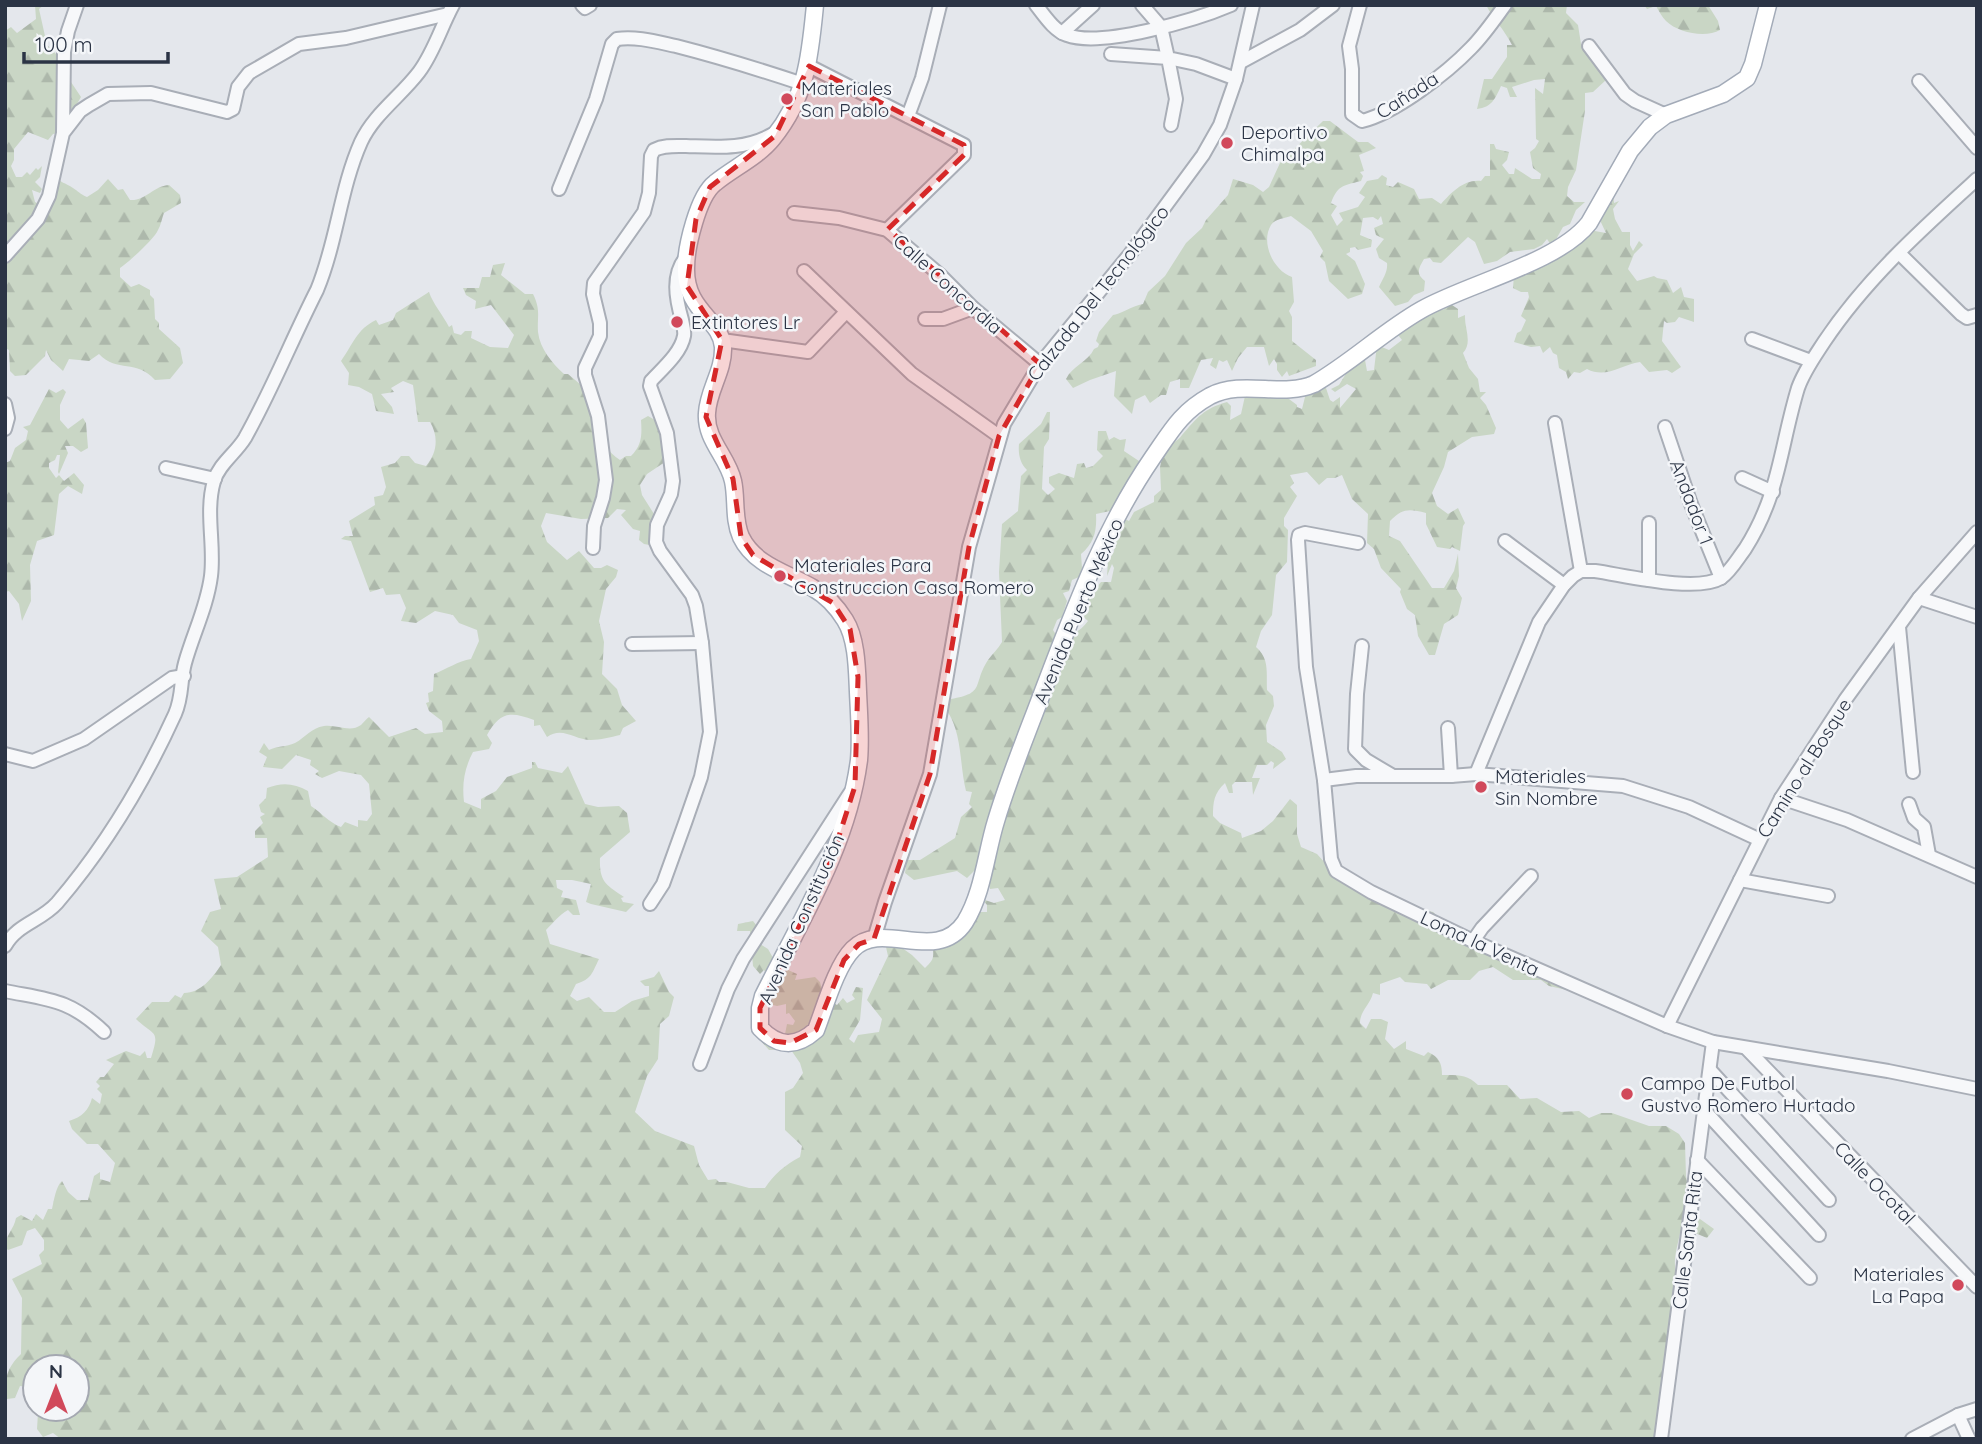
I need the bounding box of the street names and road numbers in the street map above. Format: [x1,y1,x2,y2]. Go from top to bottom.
street label: Cañada [1371,66,1443,124]
street label: Calzada Del Tecnológico [1022,200,1174,386]
street label: Calle Concordia [888,229,1008,339]
street label: Andador 1 [1665,456,1719,548]
street label: Avenida Puerto México [1028,514,1128,708]
street label: Camino al Bosque [1751,694,1857,842]
street label: Avenida Constitución [753,830,849,1008]
street label: Loma la Venta [1417,905,1543,981]
street label: Calle Ocotal [1829,1136,1921,1230]
street label: Calle Santa Rita [1667,1169,1707,1311]

